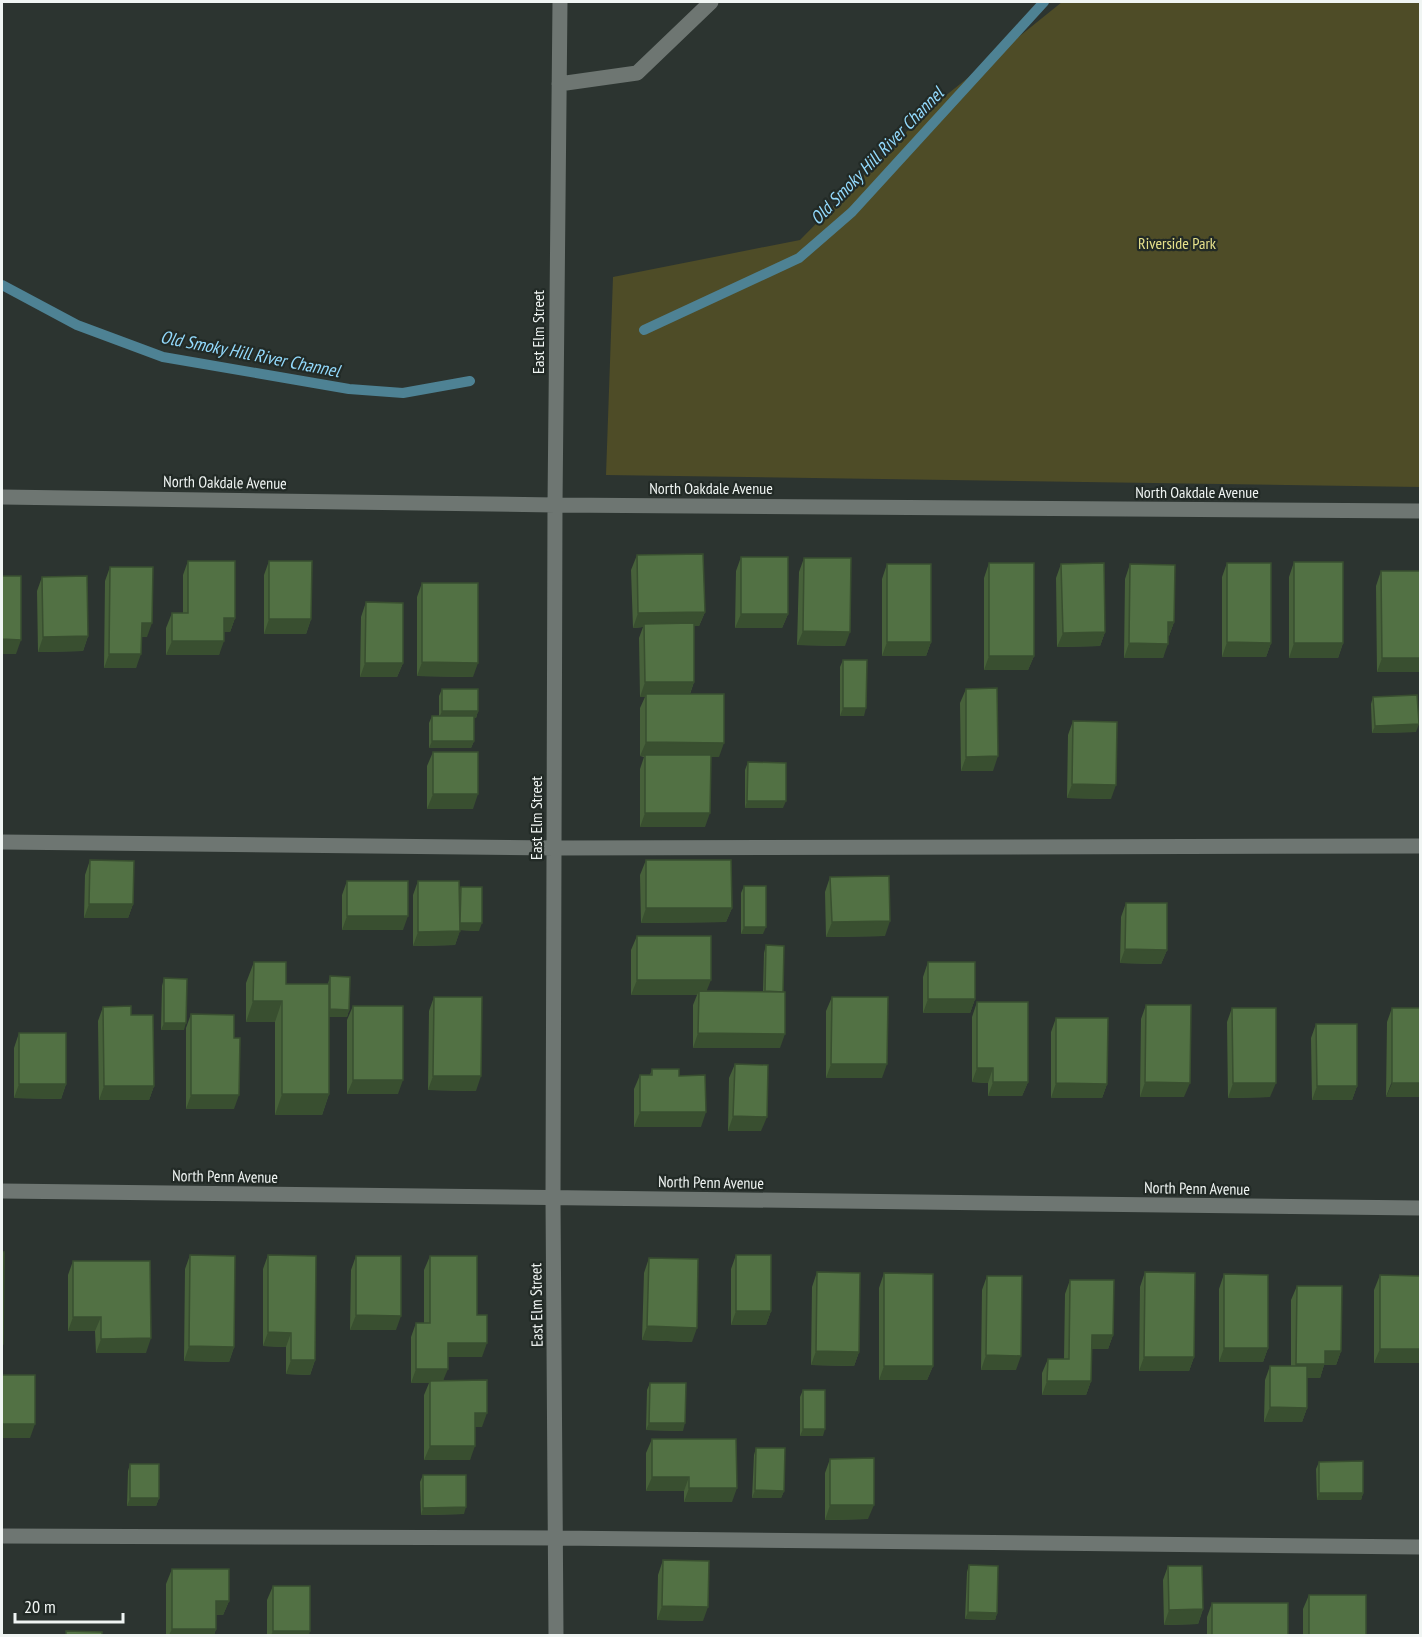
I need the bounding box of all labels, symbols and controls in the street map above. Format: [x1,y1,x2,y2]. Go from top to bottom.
water label: Old Smoky Hill River Channel [805,81,949,229]
park label: Riverside Park [1138,233,1217,253]
street label: East Elm Street [528,289,548,374]
water label: Old Smoky Hill River Channel [158,325,343,383]
street label: North Oakdale Avenue [163,471,287,493]
street label: North Oakdale Avenue [649,478,773,498]
street label: North Oakdale Avenue [1135,482,1259,502]
street label: East Elm Street [526,775,546,860]
street label: North Penn Avenue [172,1165,278,1187]
street label: North Penn Avenue [658,1171,764,1193]
street label: North Penn Avenue [1144,1177,1250,1199]
street label: East Elm Street [525,1262,547,1347]
scale bar [15,1586,123,1624]
text: 20 m [24,1595,56,1618]

